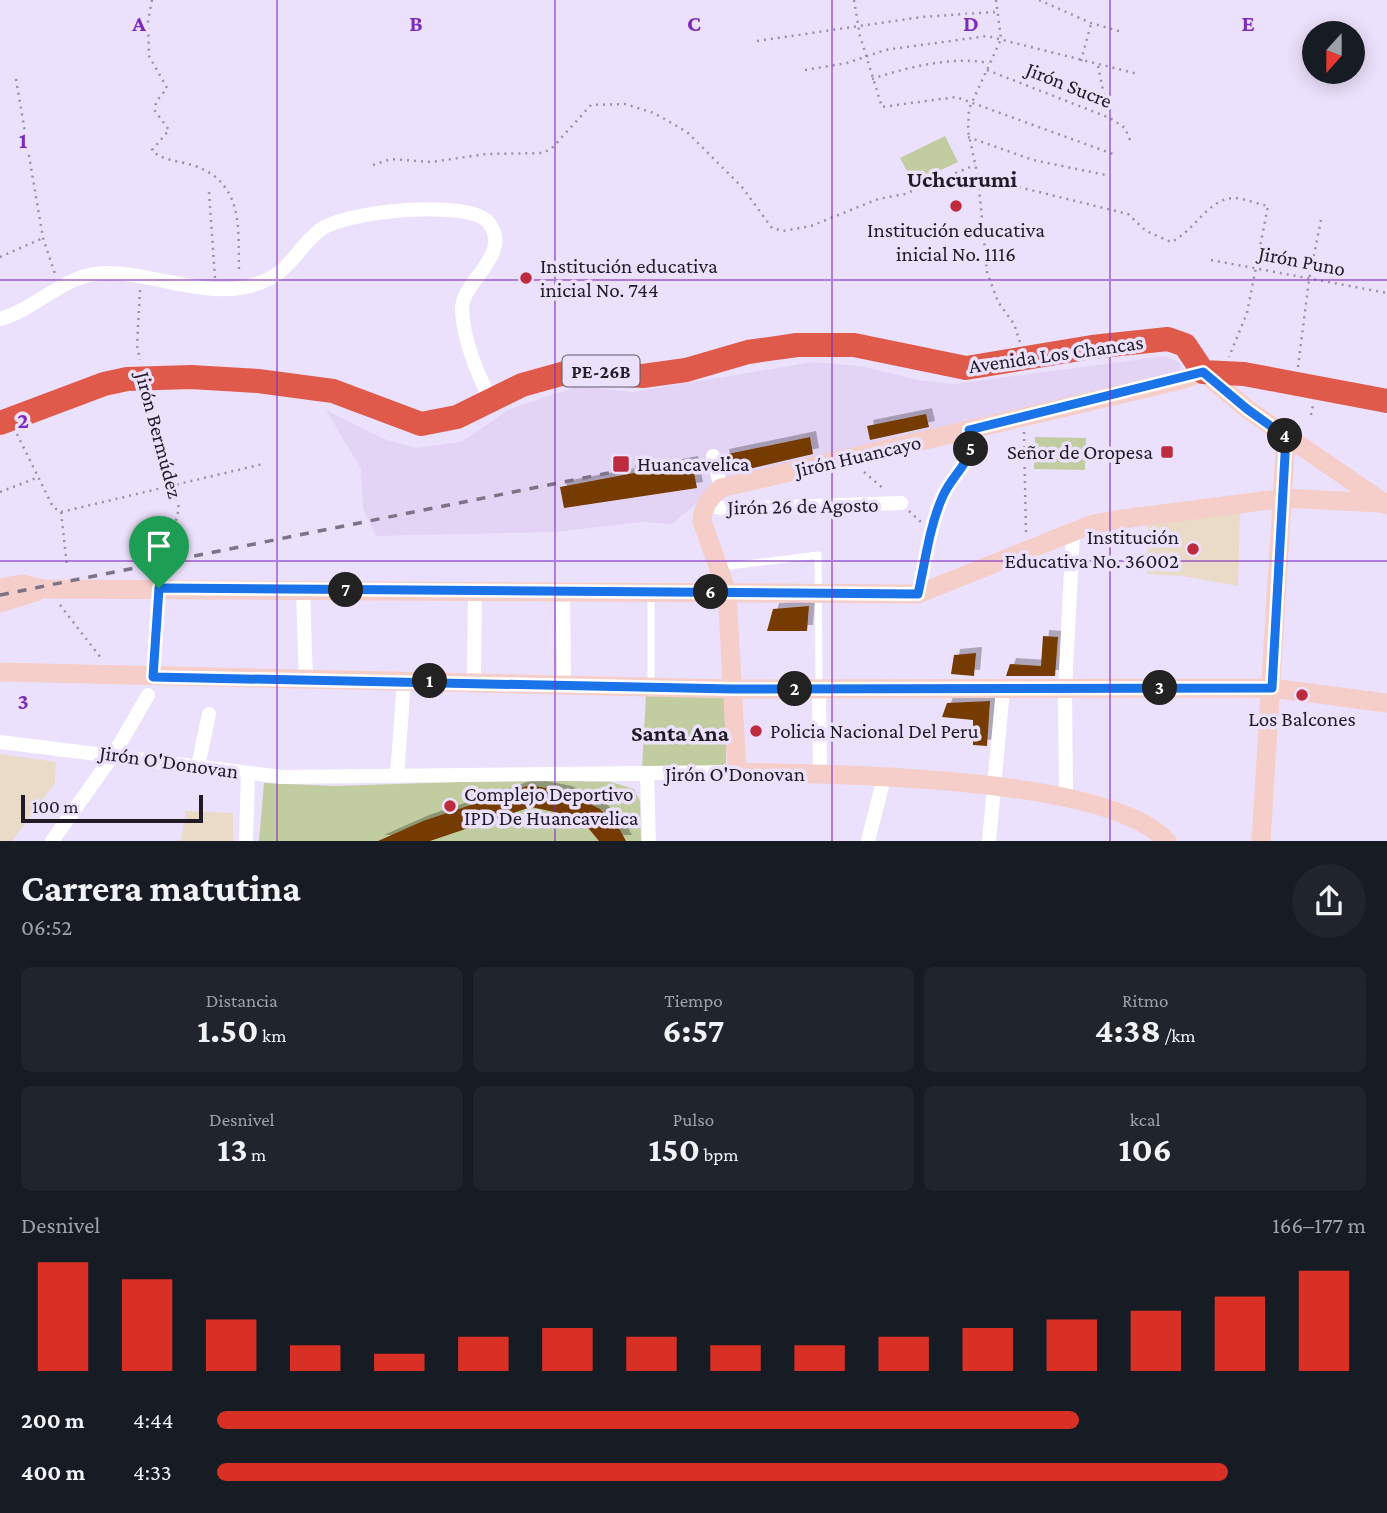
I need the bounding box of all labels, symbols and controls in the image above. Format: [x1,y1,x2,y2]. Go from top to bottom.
text: A [131,10,146,36]
text: B [409,10,423,36]
text: C [687,10,701,36]
text: D [963,10,979,36]
text: E [1241,10,1255,36]
north arrow [1302,21,1365,84]
map controls [1302,21,1365,84]
street label: Jirón Sucre [1021,56,1115,113]
text: 1 [19,127,28,153]
district label: Uchcurumi [907,166,1018,192]
marker: Institución educativa inicial No. 1116 [948,198,964,214]
place label: Institución educativa inicial No. 1116 [867,218,1045,266]
street label: Jirón Puno [1255,240,1347,281]
place label: Institución educativa inicial No. 744 [540,254,718,302]
marker: Institución educativa inicial No. 744 [518,270,534,286]
street label: Avenida Los Chancas [967,330,1145,378]
road number: PE-26B [562,356,640,386]
street label: Jirón Bermúdez [130,367,187,501]
text: 2 [17,407,29,433]
pin: 4 [1268,418,1302,453]
text: 4 [1279,425,1290,446]
street label: Jirón Huancayo [791,430,923,483]
pin: 5 [954,432,988,466]
text: 5 [966,438,975,459]
place label: Señor de Oropesa [1007,440,1153,464]
marker: Señor de Oropesa [1159,444,1175,460]
place label: Huancavelica [637,452,750,476]
marker: Huancavelica [611,454,631,474]
street label: Jirón 26 de Agosto [725,493,879,519]
pin [129,516,189,588]
place label: Institución Educativa No. 36002 [1005,525,1179,573]
icon: arrive [140,527,178,565]
marker: Institución Educativa No. 36002 [1185,541,1201,557]
pin: 7 [328,572,364,608]
pin: 6 [694,574,728,610]
text: 7 [341,579,350,600]
text: 6 [705,581,716,602]
pin: 1 [412,664,448,698]
text: 1 [426,670,433,691]
pin: 3 [1142,670,1178,706]
pin: 2 [778,672,812,706]
text: 3 [1155,677,1164,698]
text: 2 [790,678,799,699]
marker: Los Balcones [1294,687,1310,703]
text: 3 [17,688,29,714]
place label: Los Balcones [1248,707,1356,731]
place label: Policia Nacional Del Peru [770,719,979,743]
district label: Santa Ana [631,720,730,746]
marker: Policia Nacional Del Peru [748,723,764,739]
street label: Jirón O'Donovan [96,740,240,784]
street label: Jirón O'Donovan [663,762,805,786]
place label: Complejo Deportivo IPD De Huancavelica [464,782,639,830]
scale bar [21,792,203,824]
text: 100 m [32,796,79,817]
marker: Complejo Deportivo IPD De Huancavelica [442,798,458,814]
button: share [1292,864,1366,938]
text: Carrera matutina [21,867,301,909]
text: 06:52 [21,914,72,940]
text: Distancia [206,990,278,1011]
text: Tiempo [664,990,723,1011]
text: Ritmo [1122,990,1168,1011]
text: 1.50 [197,1011,259,1050]
text: 6:57 [662,1011,725,1050]
text: 4:38 [1095,1011,1161,1050]
text: km [259,1025,286,1046]
text: /km [1161,1025,1196,1046]
text: Desnivel [209,1109,275,1130]
text: Pulso [673,1109,714,1130]
text: kcal [1130,1109,1160,1130]
text: 13 [217,1130,248,1169]
text: 150 [648,1130,700,1169]
text: 106 [1118,1130,1172,1169]
text: m [248,1144,266,1165]
text: bpm [700,1144,739,1165]
text: Desnivel [21,1212,100,1238]
text: 166–177 m [1272,1212,1366,1238]
text: 200 m [21,1407,85,1433]
text: 4:44 [133,1407,174,1433]
text: 400 m [21,1459,85,1485]
text: 4:33 [133,1459,172,1485]

